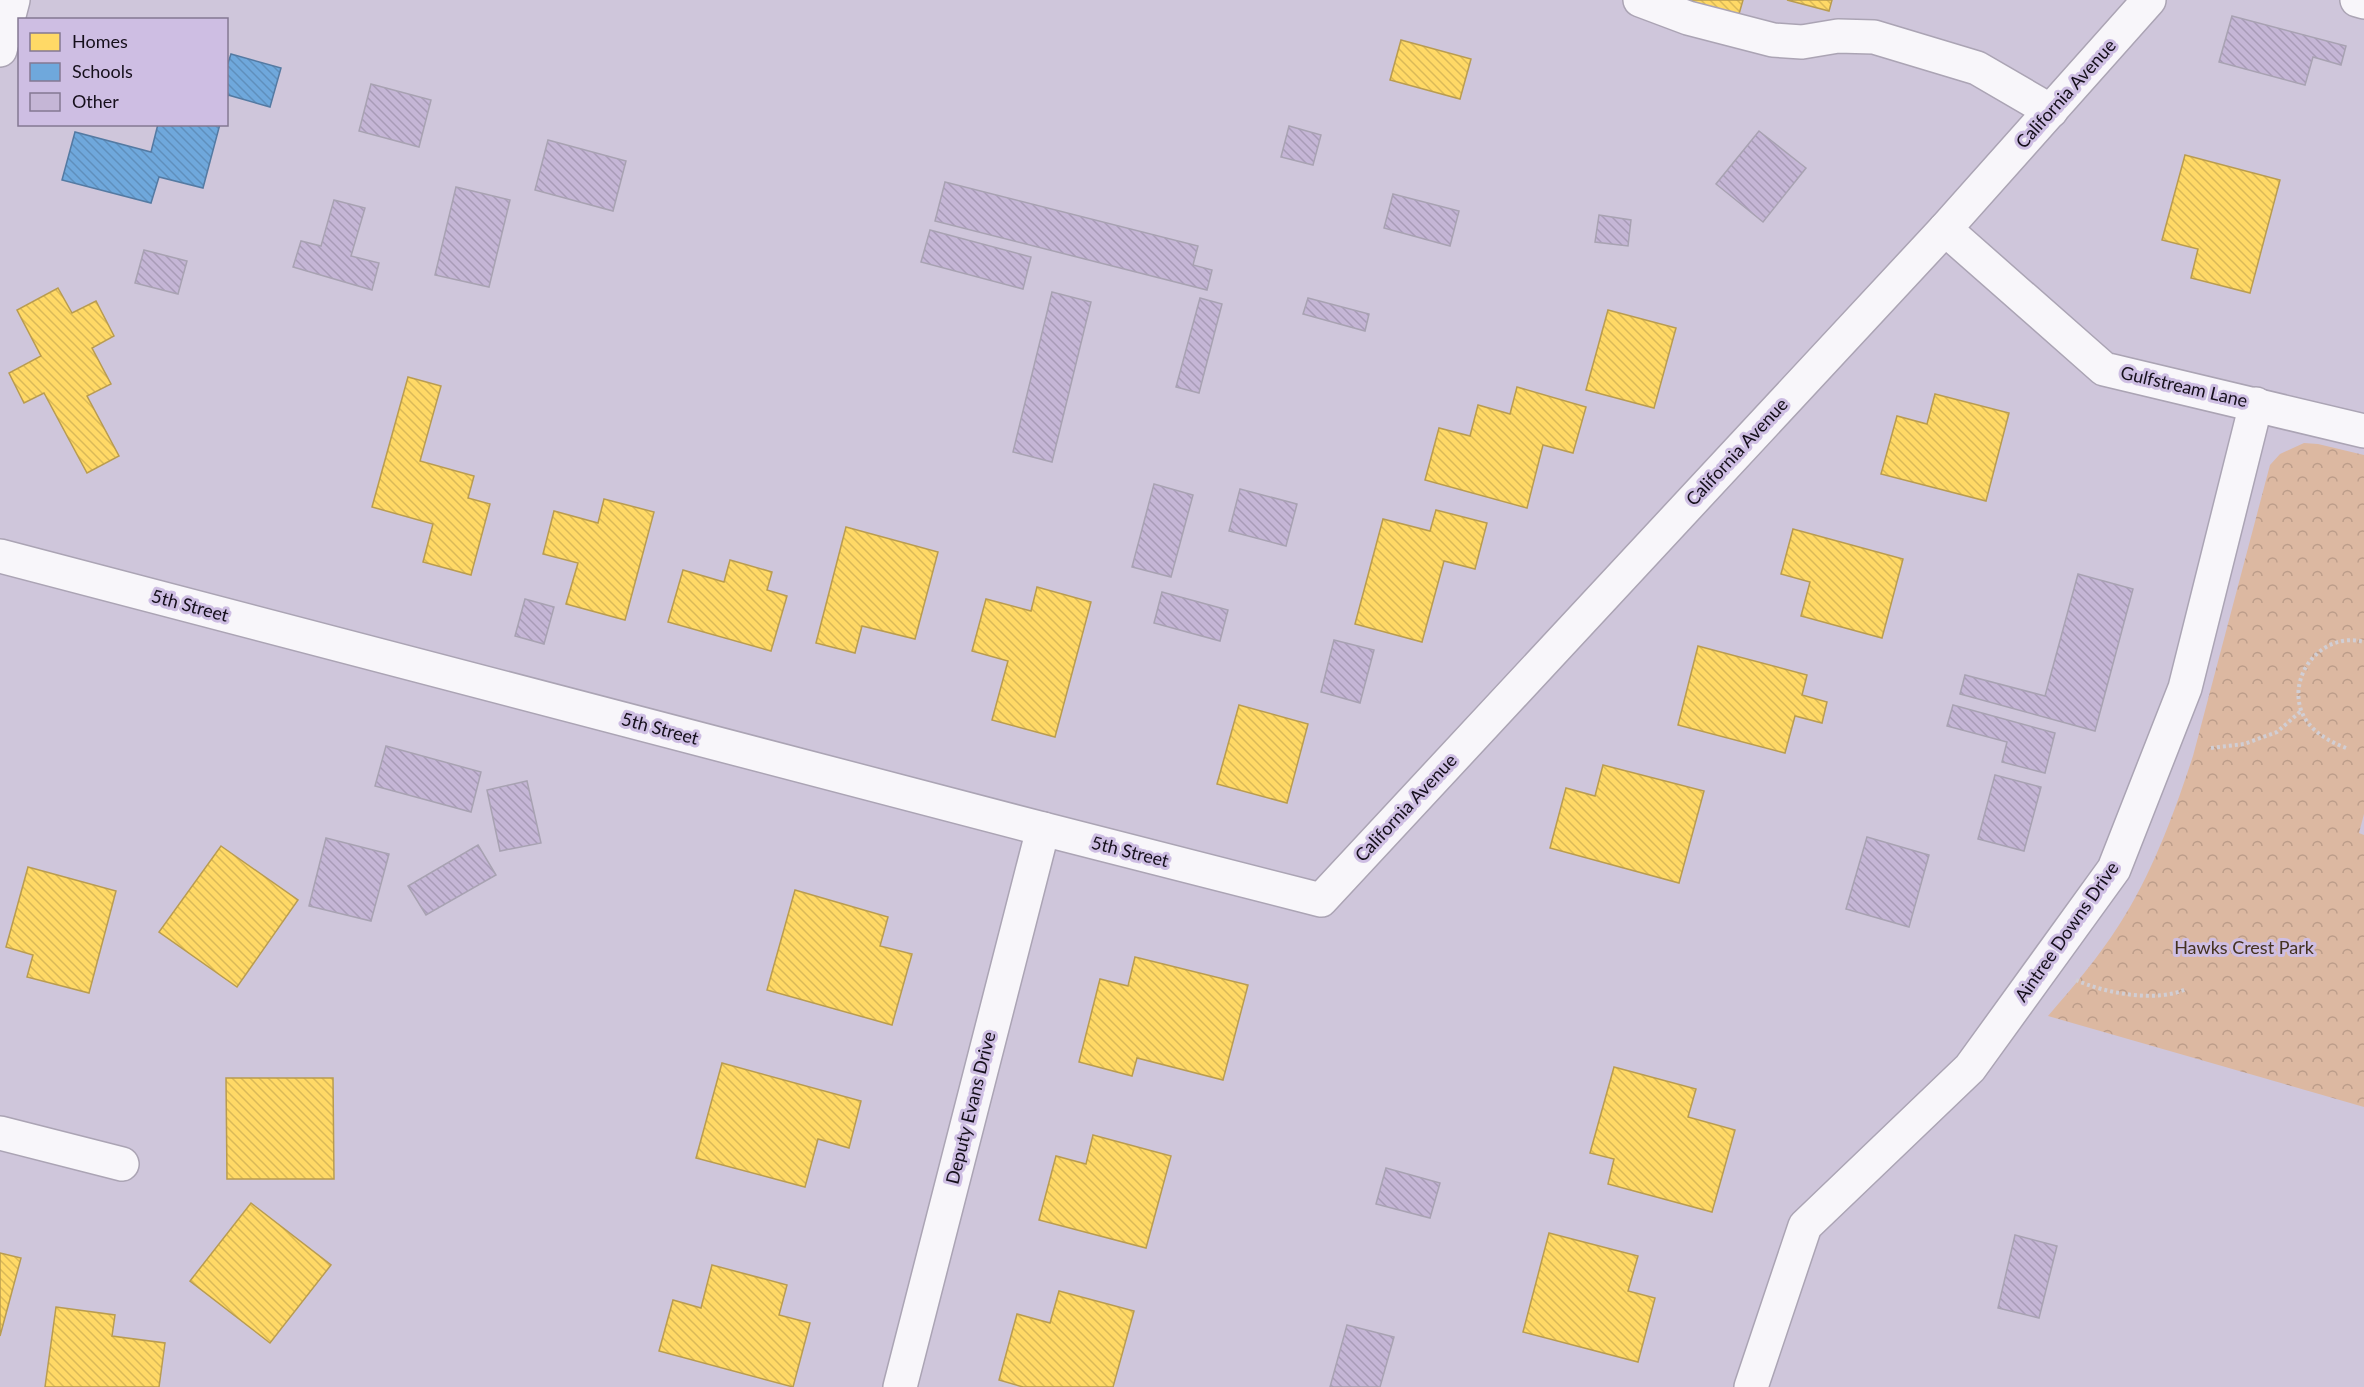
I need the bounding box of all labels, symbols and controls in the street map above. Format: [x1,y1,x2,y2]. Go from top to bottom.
legend [18,18,228,126]
text: Homes [72,30,128,52]
street label: California Avenue [2011,34,2120,152]
text: Schools [72,60,133,82]
text: Other [72,90,119,112]
street label: Gulfstream Lane [2119,361,2250,411]
street label: California Avenue [1681,393,1792,510]
street label: 5th Street [149,584,232,626]
street label: 5th Street [619,707,702,749]
street label: California Avenue [1350,749,1461,866]
street label: 5th Street [1089,831,1172,871]
street label: Aintree Downs Drive [2010,857,2123,1006]
park label: Hawks Crest Park [2174,936,2315,958]
street label: Deputy Evans Drive [940,1029,1000,1186]

